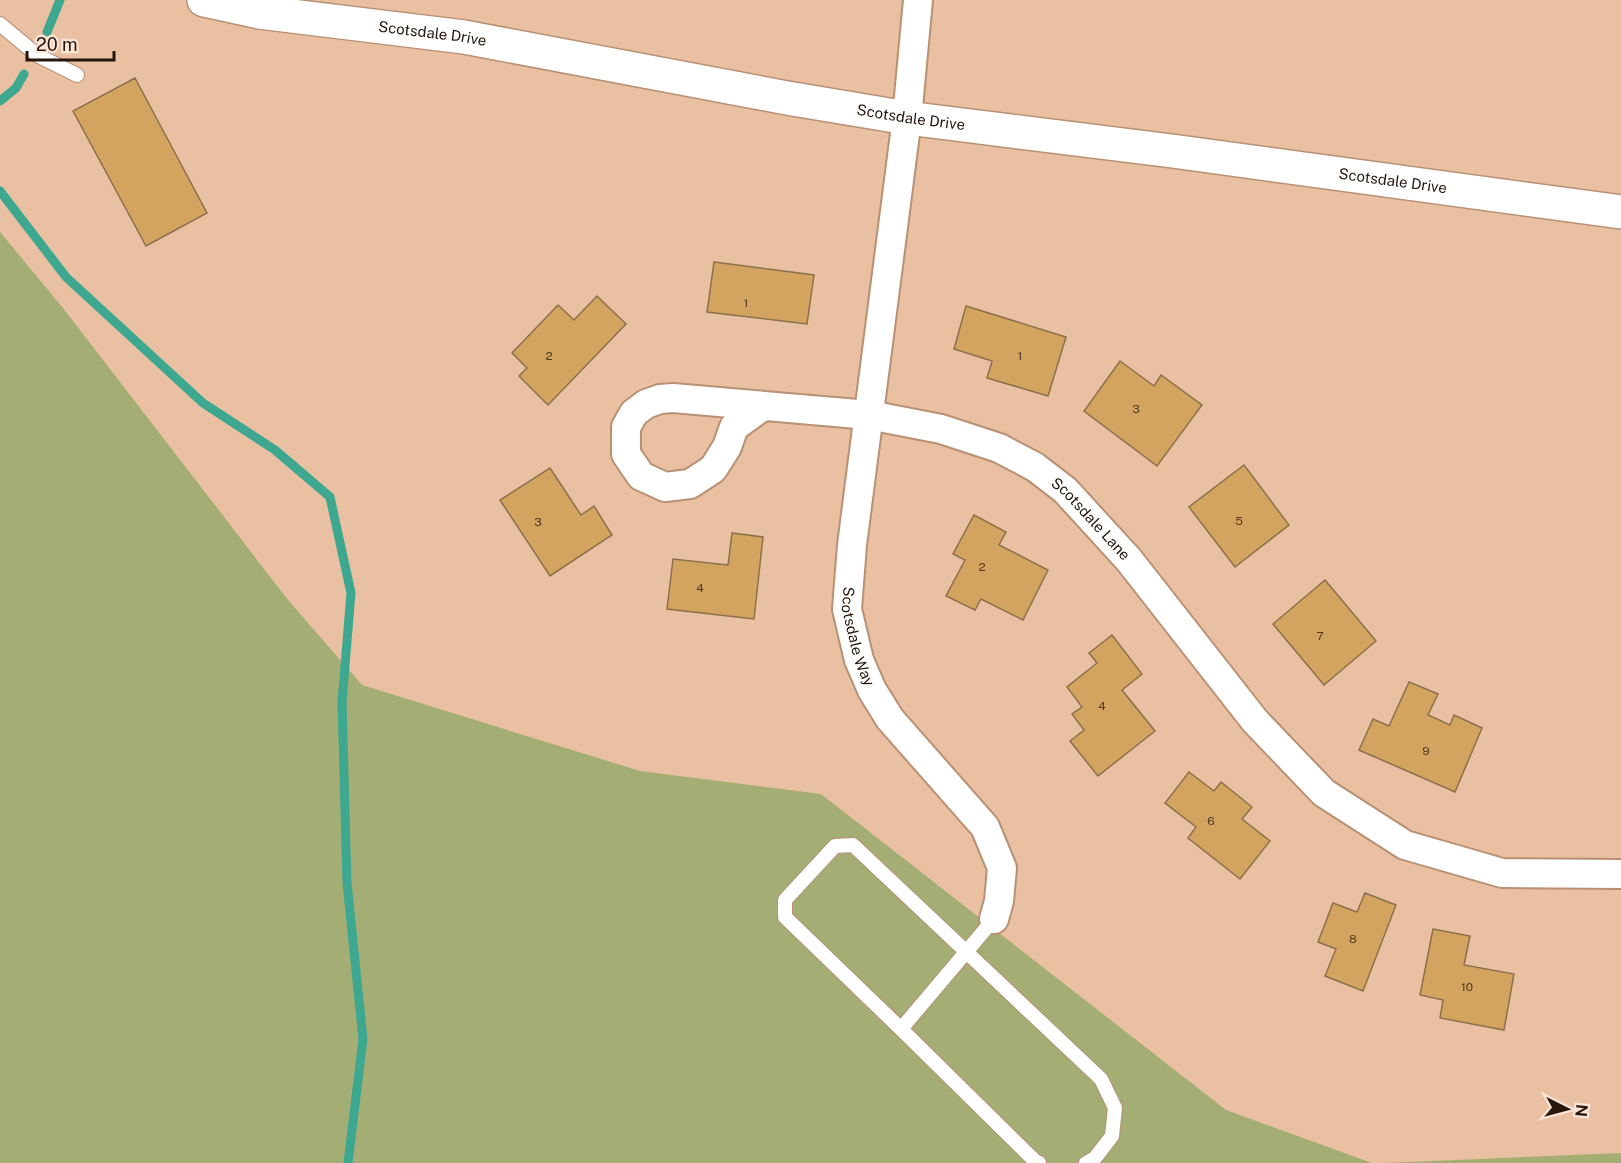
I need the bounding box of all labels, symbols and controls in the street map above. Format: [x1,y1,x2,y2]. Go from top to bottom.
street label: Scotsdale Drive [377,18,488,49]
scale bar [27,24,114,62]
text: 20 m [36,34,78,55]
street label: Scotsdale Drive [856,101,966,133]
street label: Scotsdale Drive [1338,165,1448,196]
house number: 1 [744,296,748,310]
house number: 2 [545,349,553,363]
house number: 1 [1018,349,1022,363]
house number: 3 [1132,402,1140,416]
street label: Scotsdale Lane [1048,474,1134,563]
house number: 5 [1235,514,1243,528]
house number: 3 [534,515,542,529]
house number: 2 [978,560,986,574]
house number: 4 [696,581,704,595]
street label: Scotsdale Way [839,586,878,689]
house number: 7 [1316,629,1324,643]
house number: 4 [1098,699,1106,713]
house number: 9 [1422,744,1430,758]
house number: 6 [1207,814,1215,828]
house number: 8 [1349,932,1357,946]
house number: 10 [1461,980,1473,994]
north arrow [1537,1079,1597,1139]
text: N [1571,1103,1592,1118]

